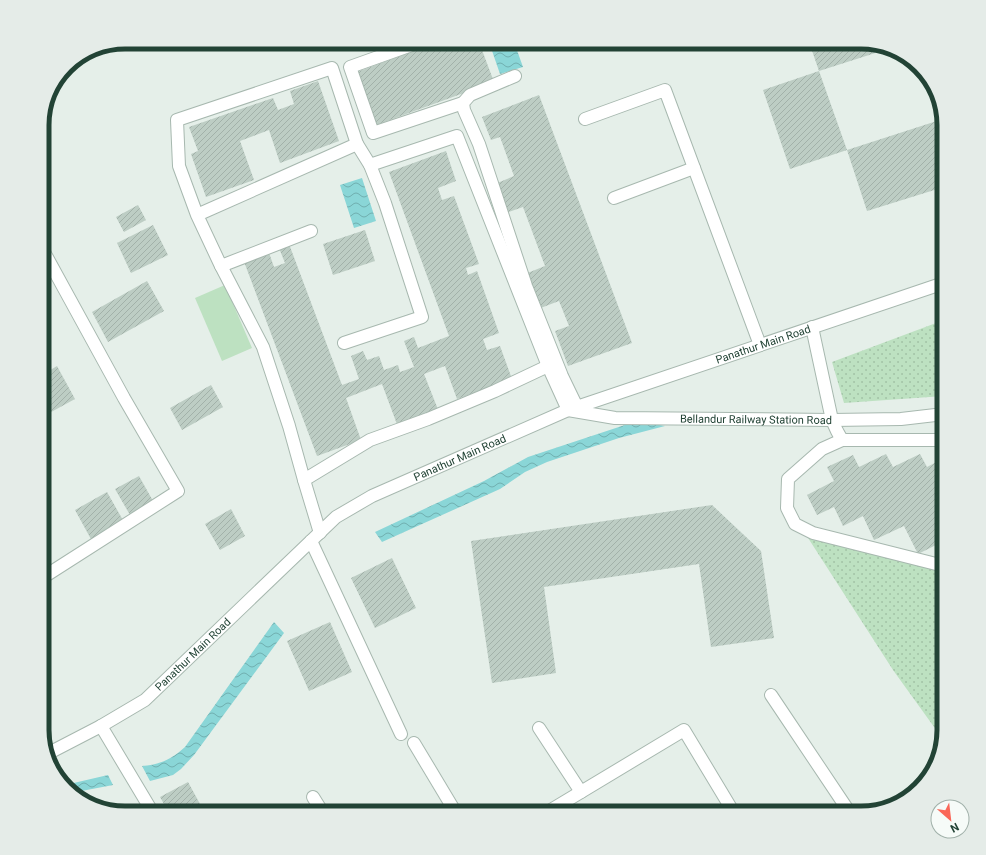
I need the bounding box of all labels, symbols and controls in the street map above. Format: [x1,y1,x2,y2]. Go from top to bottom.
street label: Panathur Main Road [714,323,812,367]
street label: Bellandur Railway Station Road [680,413,832,427]
street label: Panathur Main Road [412,432,508,484]
street label: Panathur Main Road [153,616,233,694]
north arrow [930,799,970,839]
text: N [948,820,961,835]

